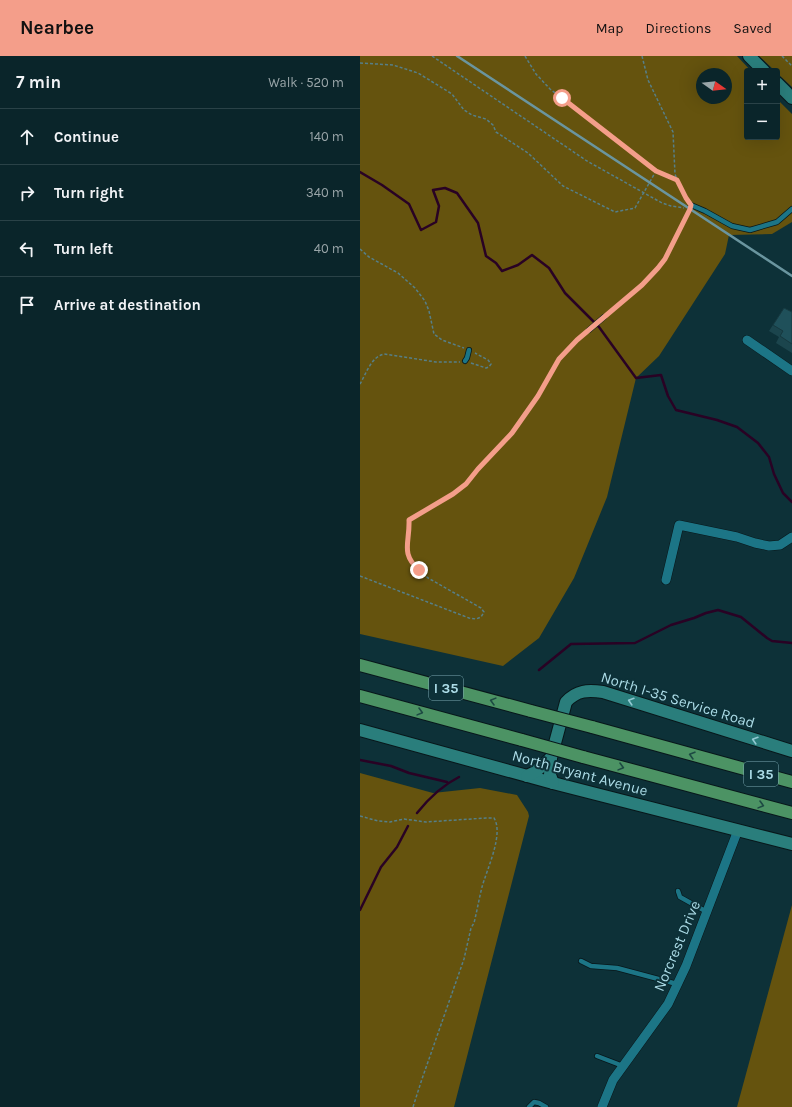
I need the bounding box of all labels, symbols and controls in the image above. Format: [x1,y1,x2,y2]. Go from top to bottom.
text: Nearbee [20,17,94,39]
text: Map [596,20,624,37]
text: Directions [646,20,711,37]
text: Saved [733,20,772,37]
north arrow [696,68,732,104]
map controls [744,68,780,140]
button: + [744,68,780,104]
text: 7 min [16,72,61,92]
text: Walk · 520 m [268,75,344,90]
route start [553,89,571,107]
button: − [744,104,780,140]
icon: ahead [16,126,38,148]
text: Continue [54,128,119,146]
text: 140 m [309,129,344,144]
icon: right [16,182,38,204]
text: Turn right [54,184,124,202]
text: 340 m [306,185,344,200]
icon: left [16,238,38,260]
text: Turn left [54,240,113,258]
text: 40 m [314,241,344,256]
icon: arrive [16,294,38,316]
text: Arrive at destination [54,296,201,314]
route end [410,561,428,579]
street label: North I-35 Service Road [599,668,757,732]
road number: I 35 [429,676,463,700]
one-way arrow [490,697,497,706]
one-way arrow [627,697,634,706]
one-way arrow [417,708,423,716]
one-way arrow [751,736,758,745]
street label: North Bryant Avenue [510,746,650,800]
one-way arrow [689,751,696,760]
one-way arrow [617,762,624,771]
road number: I 35 [744,762,778,786]
one-way arrow [758,800,765,808]
street label: Norcrest Drive [650,898,704,994]

